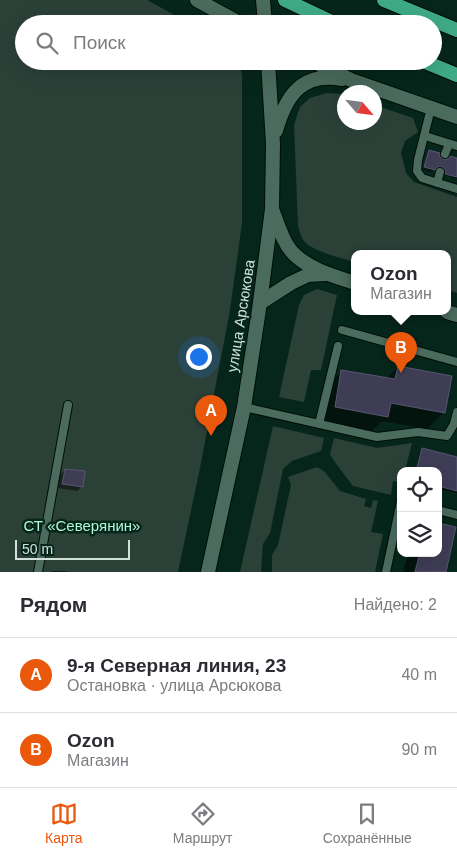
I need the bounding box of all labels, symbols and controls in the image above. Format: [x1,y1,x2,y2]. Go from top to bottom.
search box [15,15,442,70]
icon: search [33,29,61,57]
text: Поиск [73,32,126,53]
north arrow [337,85,382,130]
popup [351,250,451,315]
street label: улица Арсюкова [223,258,258,373]
text: Ozon [370,263,418,284]
text: Магазин [370,285,432,302]
pin: B [385,332,417,373]
your location [186,344,212,370]
pin: A [195,395,227,436]
map controls [397,467,442,557]
button: locate [397,467,442,512]
button: layers [397,512,442,557]
park label: СТ «Северянин» [24,517,140,534]
scale bar [15,537,130,560]
text: 50 m [22,541,53,557]
text: Рядом [20,593,87,616]
text: Найдено: 2 [354,596,437,613]
text: 9-я Северная линия, 23 [67,655,286,676]
text: A [30,666,42,683]
text: 40 m [401,666,437,683]
text: Остановка · улица Арсюкова [67,677,282,694]
text: Ozon [67,730,115,751]
text: B [30,741,42,758]
text: 90 m [401,741,437,758]
text: Магазин [67,752,129,769]
tab: Карта [45,800,83,846]
tab: Маршрут [173,800,232,846]
tab: Сохранённые [323,800,412,846]

